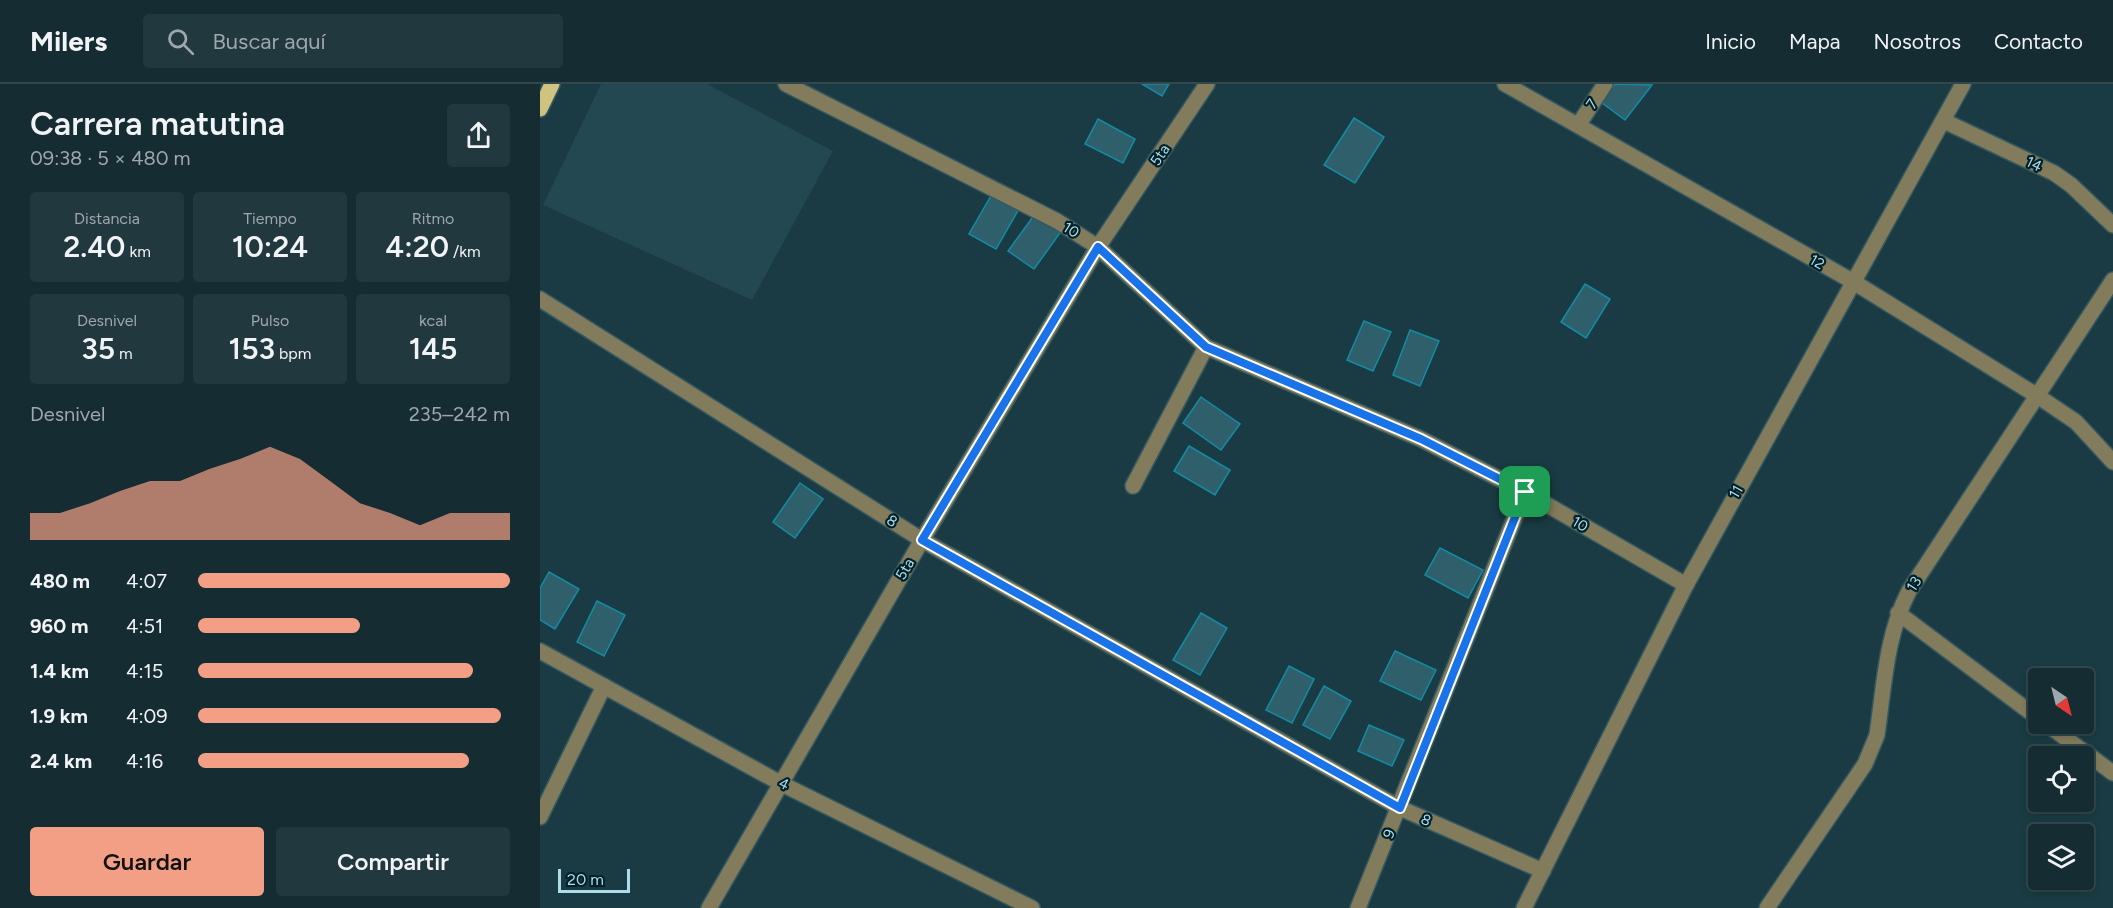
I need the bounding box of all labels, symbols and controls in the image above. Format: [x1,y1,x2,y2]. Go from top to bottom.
search box [143,14,563,68]
text: Milers [30,24,107,58]
icon: search [164,25,197,58]
text: Buscar aquí [212,28,326,55]
text: Inicio [1705,29,1756,54]
text: Mapa [1789,29,1841,54]
text: Nosotros [1874,29,1961,54]
text: Contacto [1994,29,2083,54]
street label: 7 [1582,96,1602,112]
text: Carrera matutina [30,104,285,143]
button: share [447,104,510,167]
street label: 5ta [1146,141,1174,169]
text: 09:38 · 5 × 480 m [30,146,191,170]
street label: 14 [2023,153,2045,175]
text: Distancia [74,209,140,228]
text: Tiempo [243,209,297,228]
text: Ritmo [412,209,454,228]
street label: 10 [1060,218,1082,242]
text: 2.40 [63,228,125,265]
text: 10:24 [232,228,308,265]
text: 4:20 [385,228,449,265]
text: km [125,242,151,261]
text: /km [449,242,481,261]
street label: 12 [1806,251,1828,273]
text: Desnivel [77,311,137,330]
text: Pulso [251,311,289,330]
text: kcal [419,311,447,330]
text: 35 [81,330,115,367]
text: 153 [229,330,275,367]
text: 145 [409,330,457,367]
text: m [115,344,133,363]
text: bpm [275,344,311,363]
text: Desnivel [30,402,105,426]
text: 235–242 m [409,402,510,426]
pin [1499,466,1550,517]
icon: arrive [1508,475,1541,508]
street label: 11 [1725,482,1747,502]
street label: 8 [883,511,901,531]
street label: 10 [1569,512,1591,536]
street label: 5ta [892,555,918,583]
text: 480 m [30,569,90,593]
text: 4:07 [126,569,167,593]
street label: 13 [1903,573,1925,595]
text: 960 m [30,614,88,638]
text: 4:51 [126,614,163,638]
text: 1.4 km [30,659,89,683]
text: 4:15 [126,659,163,683]
north arrow [2028,668,2094,734]
map controls [2028,668,2094,890]
text: 1.9 km [30,704,88,728]
text: 4:09 [126,704,168,728]
button: locate [2028,746,2094,812]
text: 2.4 km [30,749,92,773]
text: 4:16 [126,749,163,773]
street label: 4 [776,774,792,794]
street label: 8 [1418,810,1434,830]
button: layers [2028,824,2094,890]
button: Guardar [30,827,264,896]
button: Compartir [276,827,510,896]
street label: 9 [1379,827,1399,841]
scale bar [558,866,630,894]
text: 20 m [567,870,604,889]

